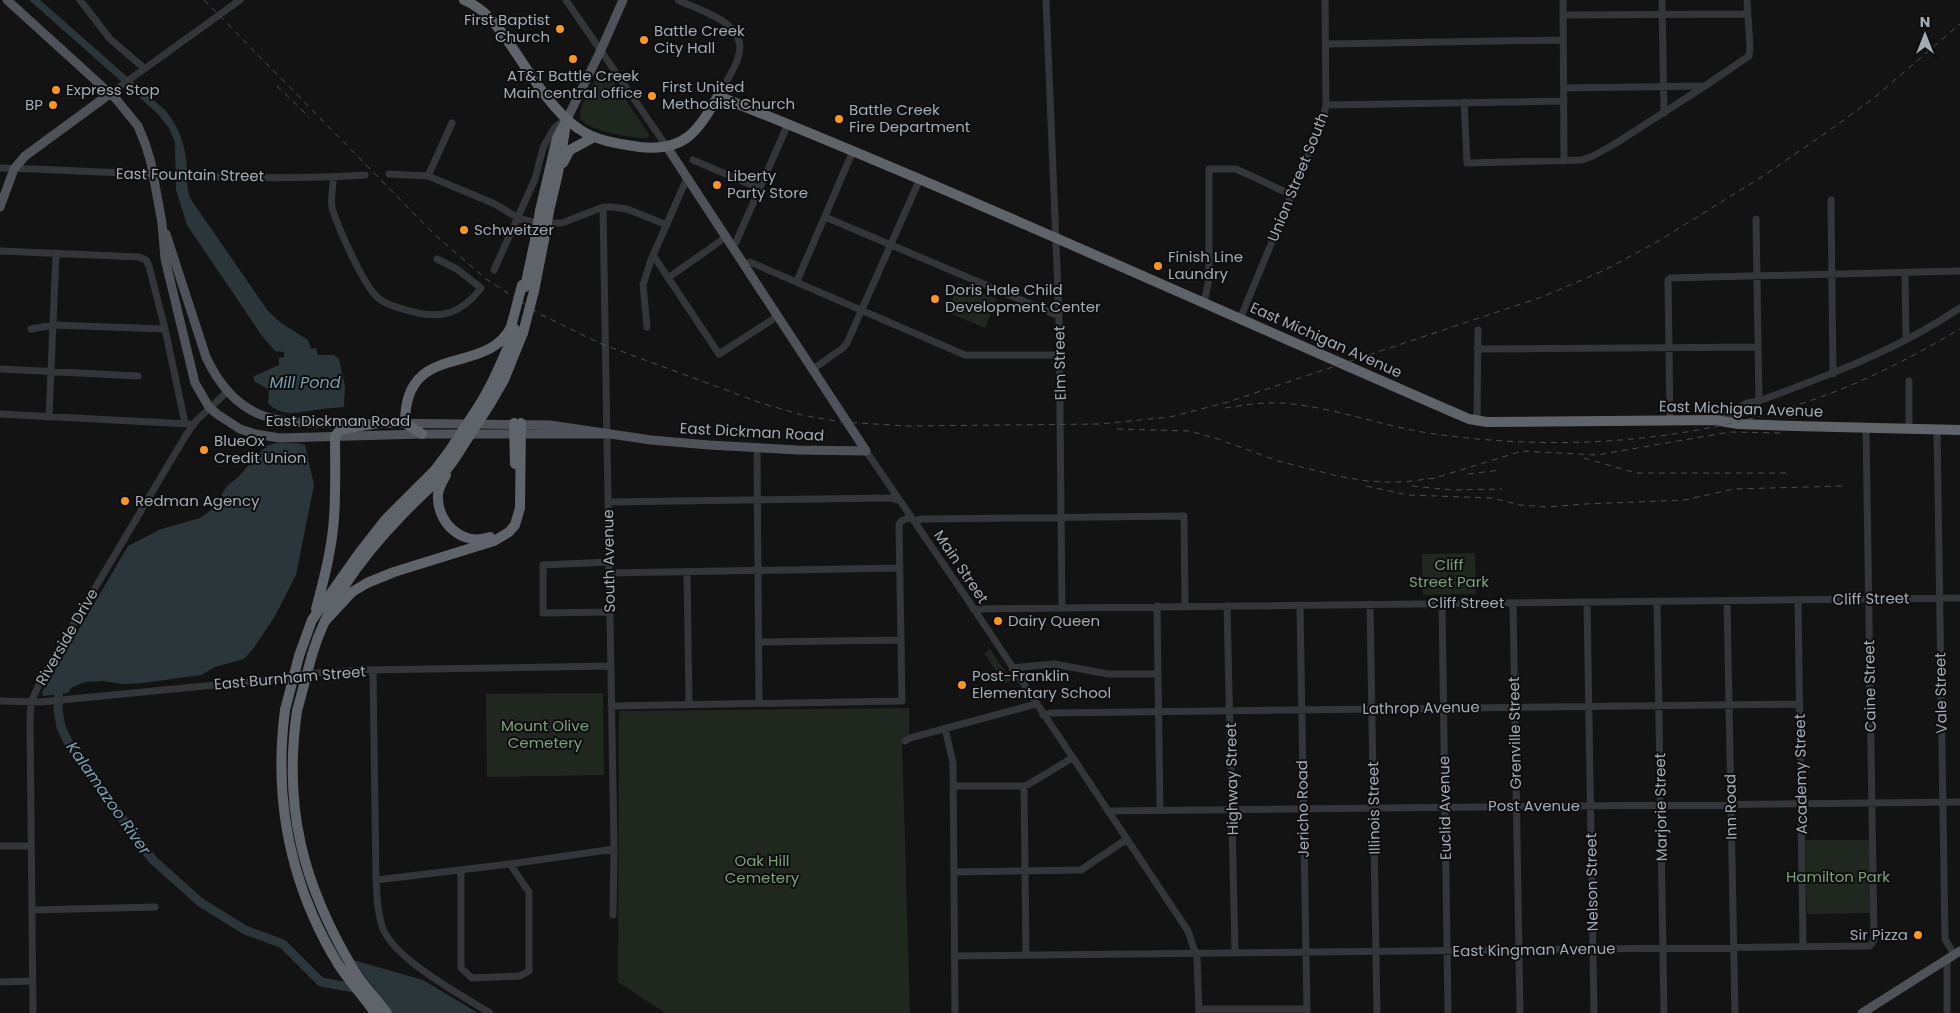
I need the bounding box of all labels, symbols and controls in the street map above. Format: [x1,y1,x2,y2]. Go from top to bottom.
place label: First Baptist Church [464,9,550,47]
north arrow [1900,10,1950,60]
text: N [1920,12,1930,32]
place label: Battle Creek City Hall [654,20,745,58]
marker: First Baptist Church [554,23,566,35]
marker: Battle Creek City Hall [638,34,650,46]
marker: AT&T Battle Creek Main central office [567,53,579,65]
place label: AT&T Battle Creek Main central office [504,65,642,103]
place label: First United Methodist Church [662,76,795,114]
place label: Express Stop [66,79,160,100]
marker: Express Stop [50,84,62,96]
marker: First United Methodist Church [646,90,658,102]
place label: BP [25,94,43,115]
marker: BP [47,99,59,111]
place label: Battle Creek Fire Department [849,99,970,137]
street label: Union Street South [1262,109,1333,245]
marker: Battle Creek Fire Department [833,113,845,125]
street label: East Fountain Street [116,163,264,186]
place label: Liberty Party Store [727,165,808,203]
marker: Liberty Party Store [711,179,723,191]
place label: Schweitzer [474,219,554,240]
marker: Schweitzer [458,224,470,236]
place label: Finish Line Laundry [1168,246,1243,284]
marker: Finish Line Laundry [1152,260,1164,272]
place label: Doris Hale Child Development Center [945,279,1101,317]
marker: Doris Hale Child Development Center [929,293,941,305]
street label: East Michigan Avenue [1247,297,1406,383]
street label: Elm Street [1048,325,1071,401]
water label: Mill Pond [270,371,341,394]
street label: East Michigan Avenue [1659,395,1824,422]
street label: East Dickman Road [266,410,410,431]
street label: East Dickman Road [679,417,825,446]
place label: BlueOx Credit Union [214,430,306,468]
marker: BlueOx Credit Union [198,444,210,456]
place label: Redman Agency [135,490,260,511]
marker: Redman Agency [119,495,131,507]
street label: South Avenue [597,509,620,613]
street label: Main Street [929,526,994,608]
park label: Cliff Street Park [1409,554,1489,592]
street label: Riverside Drive [30,584,103,689]
street label: Cliff Street [1832,587,1910,610]
street label: Cliff Street [1428,592,1504,613]
place label: Dairy Queen [1008,610,1100,631]
marker: Dairy Queen [992,615,1004,627]
street label: Caine Street [1858,640,1881,732]
street label: Vale Street [1929,652,1952,734]
street label: East Burnham Street [213,660,367,695]
place label: Post-Franklin Elementary School [972,665,1111,703]
street label: Grenville Street [1503,676,1526,790]
marker: Post-Franklin Elementary School [956,679,968,691]
street label: Lathrop Avenue [1362,696,1480,719]
street label: Academy Street [1789,714,1812,834]
park label: Mount Olive Cemetery [501,715,589,753]
street label: Highway Street [1220,723,1243,835]
water label: Kalamazoo River [61,737,157,860]
street label: Marjorie Street [1649,753,1672,861]
street label: Euclid Avenue [1433,756,1456,860]
street label: Jericho Road [1291,760,1314,858]
street label: Illinois Street [1362,761,1385,855]
street label: Inn Road [1719,774,1742,840]
street label: Post Avenue [1488,795,1580,816]
street label: Nelson Street [1580,833,1603,931]
park label: Oak Hill Cemetery [725,850,800,888]
park label: Hamilton Park [1786,866,1890,887]
place label: Sir Pizza [1850,924,1908,945]
marker: Sir Pizza [1912,929,1924,941]
street label: East Kingman Avenue [1452,938,1616,961]

